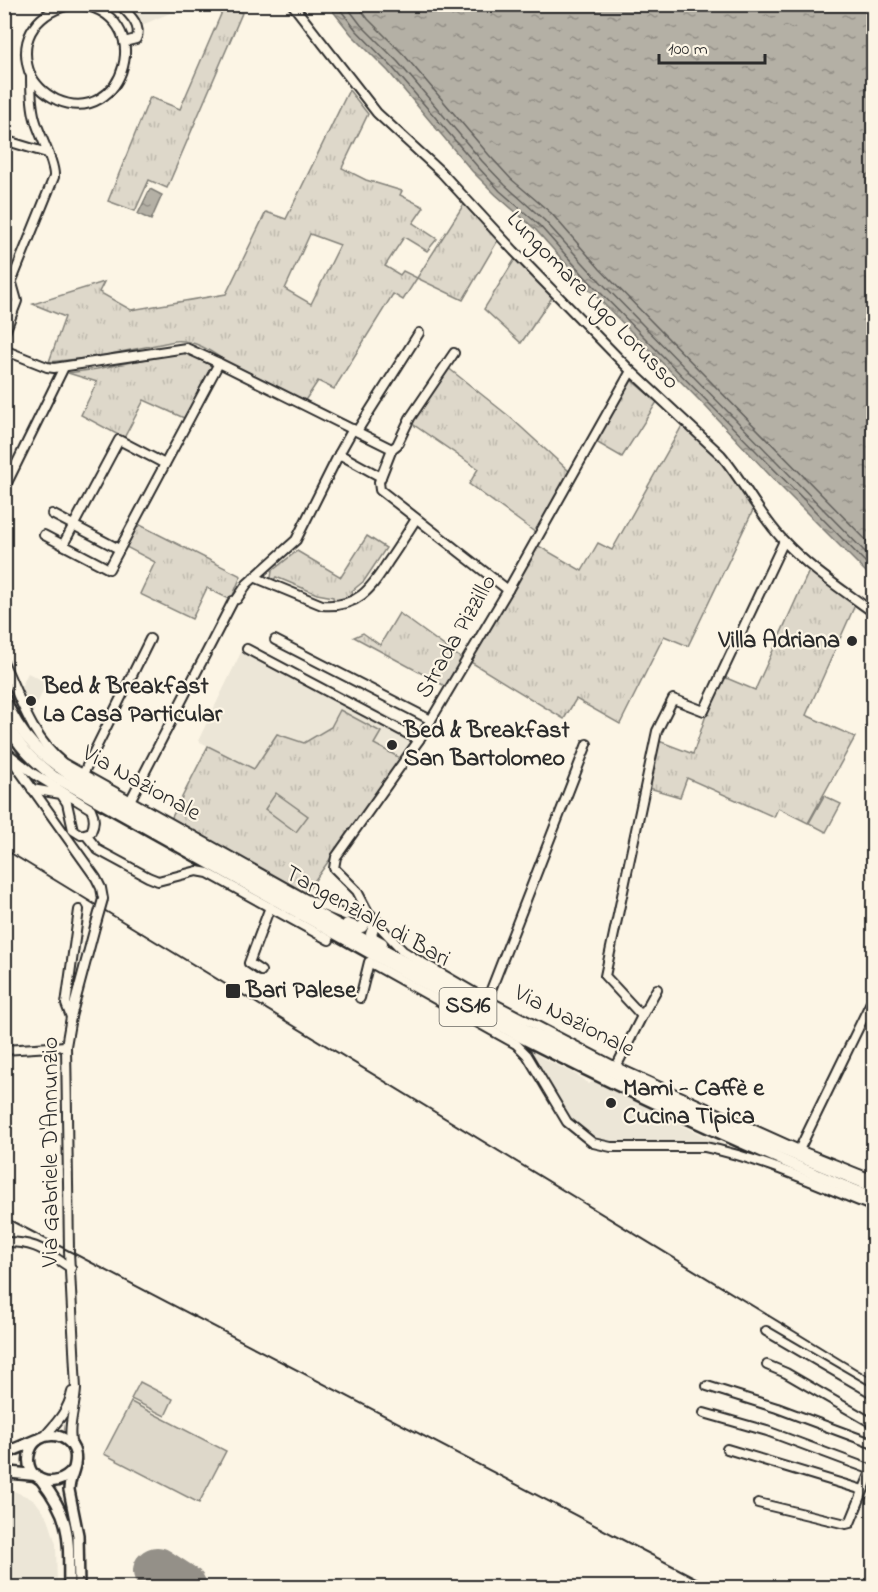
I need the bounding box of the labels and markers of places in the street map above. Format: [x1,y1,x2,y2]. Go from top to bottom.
place label: Villa Adriana [717,624,840,659]
marker: Villa Adriana [845,634,859,648]
place label: Bed & Breakfast La Casa Particular [42,670,223,733]
marker: Bed & Breakfast La Casa Particular [24,694,38,708]
place label: Bed & Breakfast San Bartolomeo [403,714,570,777]
marker: Bed & Breakfast San Bartolomeo [385,738,399,752]
place label: Bari Palese [245,974,357,1009]
marker: Bari Palese [224,982,242,1000]
place label: Mami - Caffè e Cucina Tipica [623,1072,765,1135]
marker: Mami - Caffè e Cucina Tipica [604,1096,618,1110]

